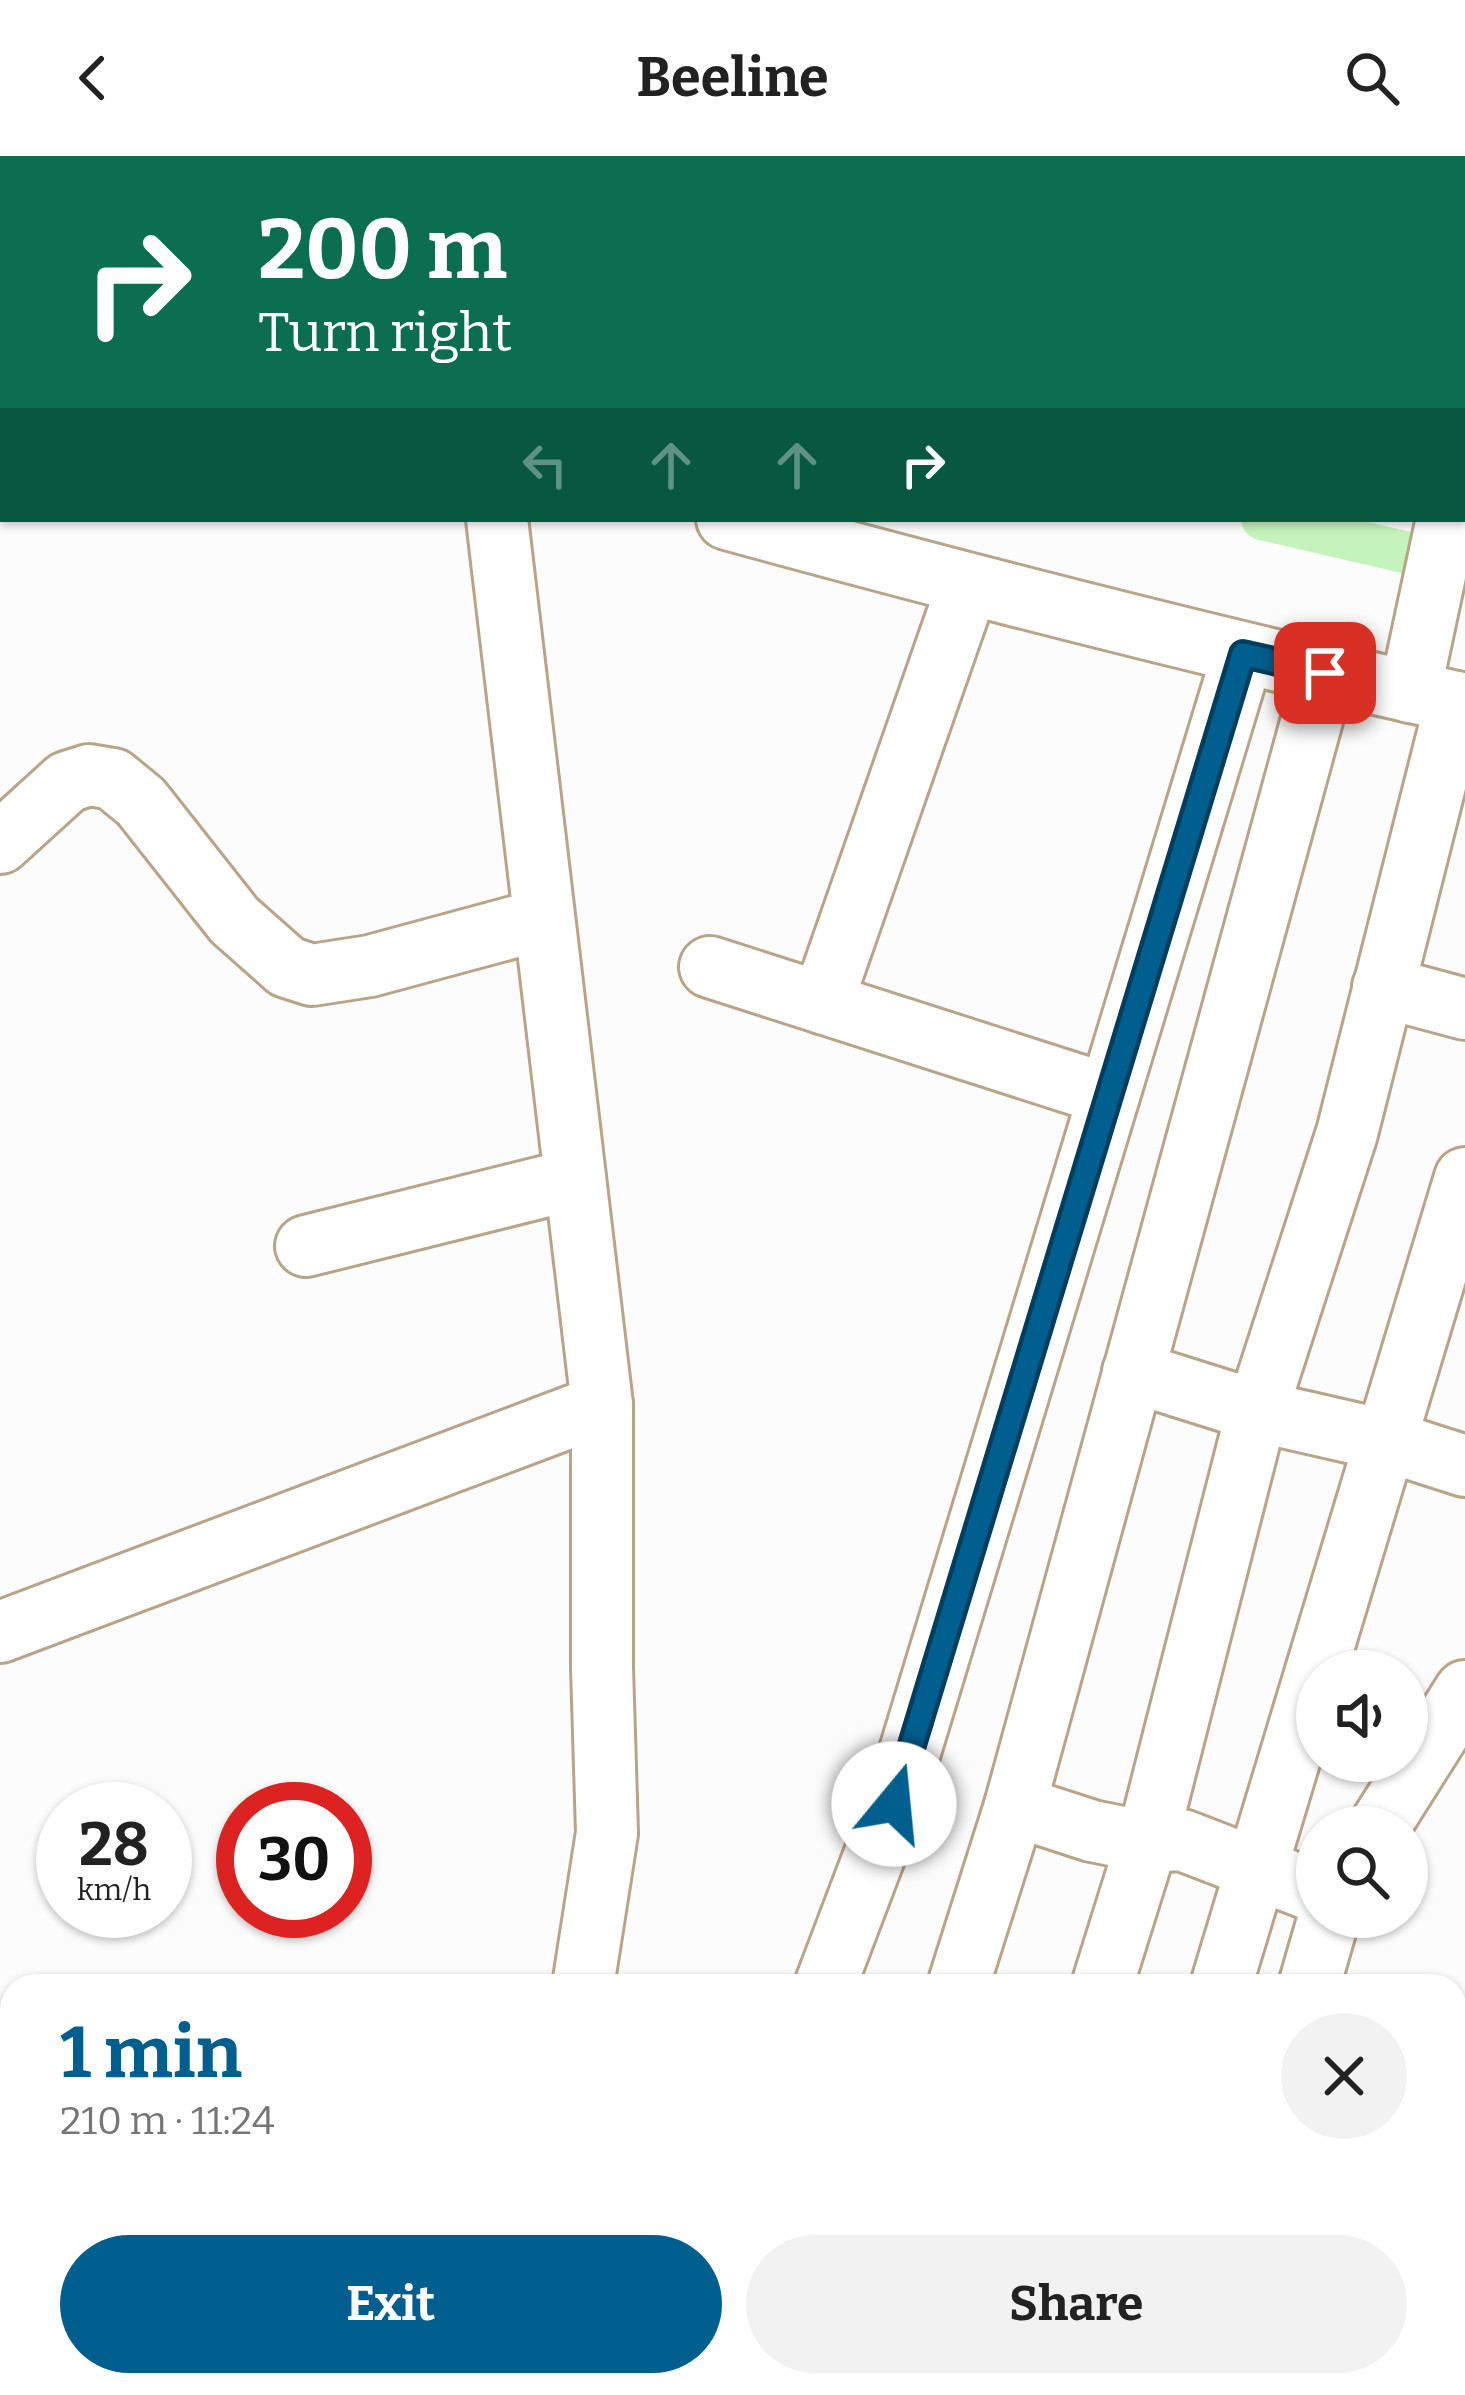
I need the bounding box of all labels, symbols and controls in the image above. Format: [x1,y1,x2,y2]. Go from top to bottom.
icon: back [60,45,126,111]
icon: search [1339,45,1405,111]
text: Beeline [636,46,829,110]
text: 200 m [258,199,507,300]
icon: right [60,204,216,360]
text: Turn right [258,301,512,365]
icon: left [512,432,578,498]
icon: ahead [638,432,704,498]
icon: ahead [764,432,830,498]
icon: right [890,432,956,498]
pin [1274,622,1376,724]
icon: arrive [1292,640,1358,706]
map controls [1296,1650,1428,1938]
button: sound [1296,1650,1428,1782]
position arrow [831,1741,957,1867]
speed limit sign: 30 [216,1782,372,1938]
button: search [1296,1806,1428,1938]
text: 28 [79,1809,149,1881]
text: km/h [77,1872,151,1908]
text: 1 min [60,2010,242,2096]
button: close [1281,2013,1407,2139]
text: 210 m · 11:24 [60,2098,275,2144]
button: Exit [60,2235,722,2373]
button: Share [746,2235,1407,2373]

